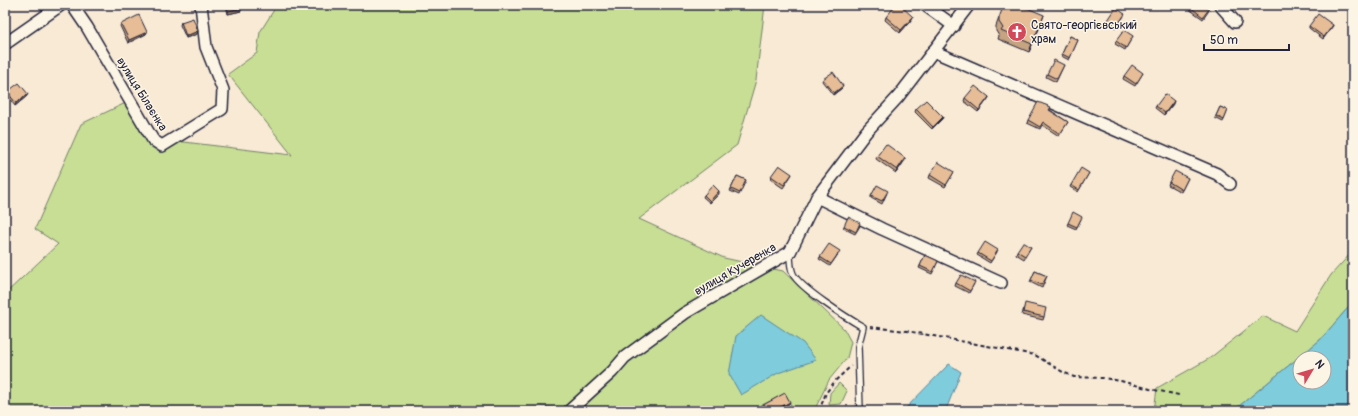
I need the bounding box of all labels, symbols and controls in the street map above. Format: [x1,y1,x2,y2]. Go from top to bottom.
place label: Свято-георгієвський храм [1031,18,1137,47]
church icon: Свято-георгієвський храм [1006,21,1028,43]
scale bar [1204,26,1289,52]
text: 50 m [1210,33,1238,48]
street label: вулиця Білаєнка [113,55,170,134]
street label: вулиця Кучеренка [692,240,779,299]
north arrow [1292,350,1332,390]
text: N [1312,357,1327,372]

